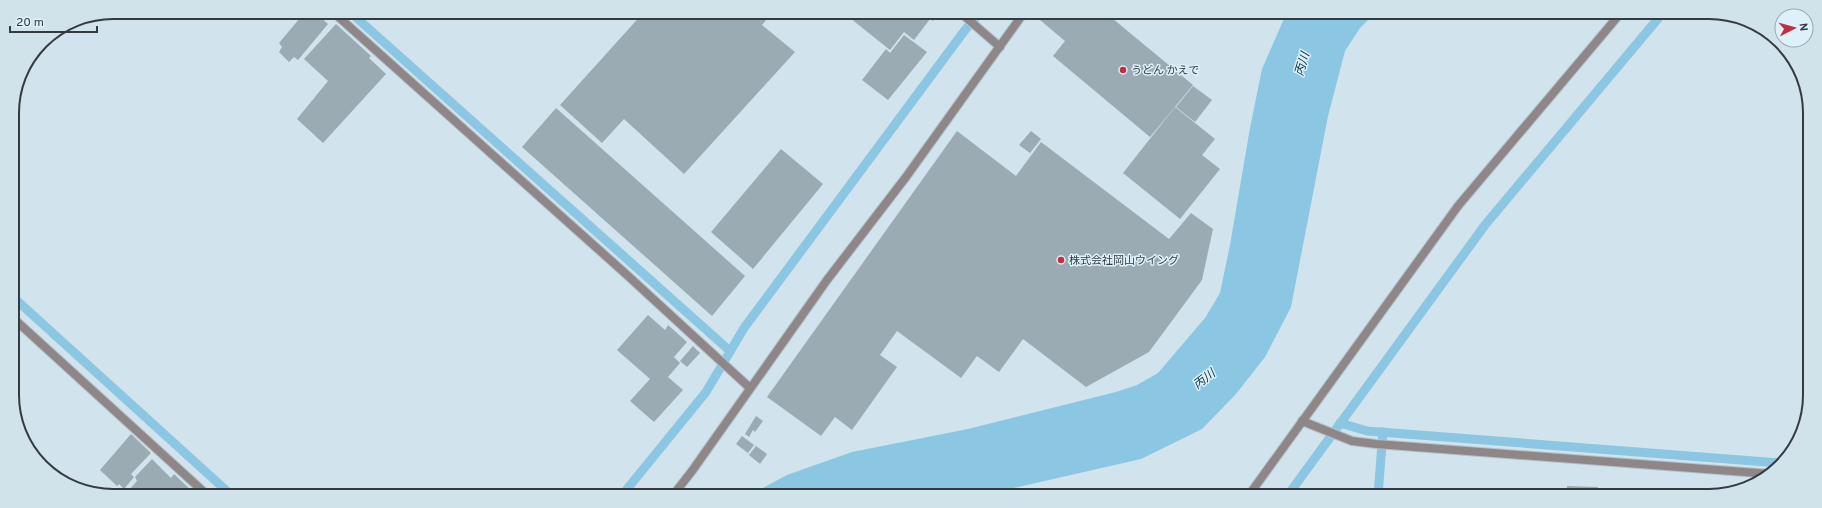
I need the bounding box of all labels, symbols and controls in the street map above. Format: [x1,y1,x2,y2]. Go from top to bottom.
scale bar [10,8,97,34]
north arrow [1774,8,1814,48]
text: 20 m [16,15,44,31]
text: N [1796,22,1810,32]
water label: 丙川 [1292,49,1315,78]
place label: うどん かえで [1131,64,1199,78]
marker: うどん かえで [1118,65,1128,75]
place label: 株式会社岡山ウイング [1069,254,1179,268]
marker: 株式会社岡山ウイング [1056,255,1066,265]
water label: 丙川 [1190,365,1221,393]

